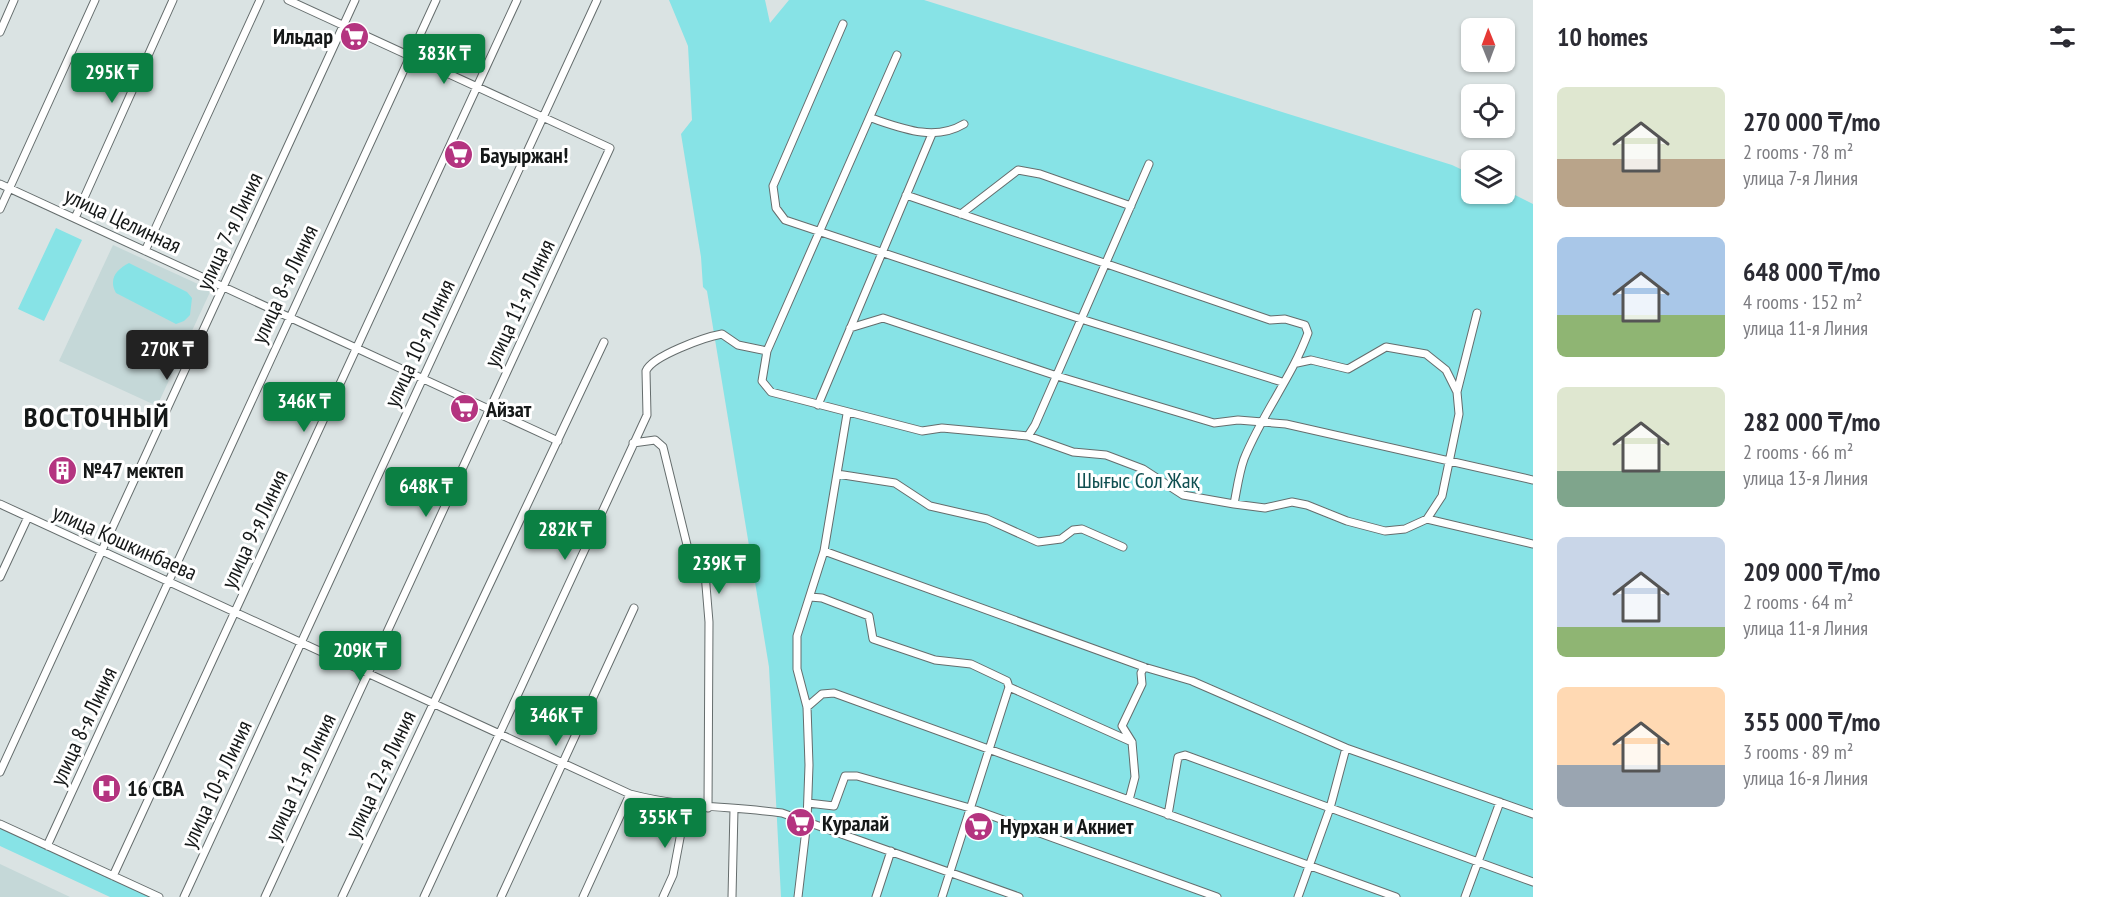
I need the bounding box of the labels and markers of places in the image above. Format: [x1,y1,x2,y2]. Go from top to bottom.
supermarket icon: Ильдар [338,20,370,52]
place label: Ильдар [273,22,333,50]
pin: 383K ₸ [395,34,493,85]
pin: 295K ₸ [63,53,161,104]
supermarket icon: Бауыржан! [443,139,475,171]
place label: Бауыржан! [480,141,568,169]
pin: 270K ₸ [118,330,216,381]
pin: 346K ₸ [255,382,353,433]
supermarket icon: Айзат [449,393,481,425]
place label: Айзат [485,395,532,423]
building icon: №47 мектеп [46,454,78,486]
place label: №47 мектеп [83,456,184,484]
pin: 648K ₸ [377,467,475,518]
pin: 282K ₸ [516,510,614,561]
pin: 239K ₸ [670,544,768,595]
pin: 209K ₸ [311,631,409,682]
pin: 346K ₸ [507,696,605,747]
hospital icon: 16 СВА [90,772,122,804]
place label: 16 СВА [127,774,185,802]
pin: 355K ₸ [616,798,714,849]
supermarket icon: Куралай [785,807,817,839]
place label: Куралай [822,809,889,837]
supermarket icon: Нурхан и Акниет [963,810,995,842]
place label: Нурхан и Акниет [1000,812,1134,840]

